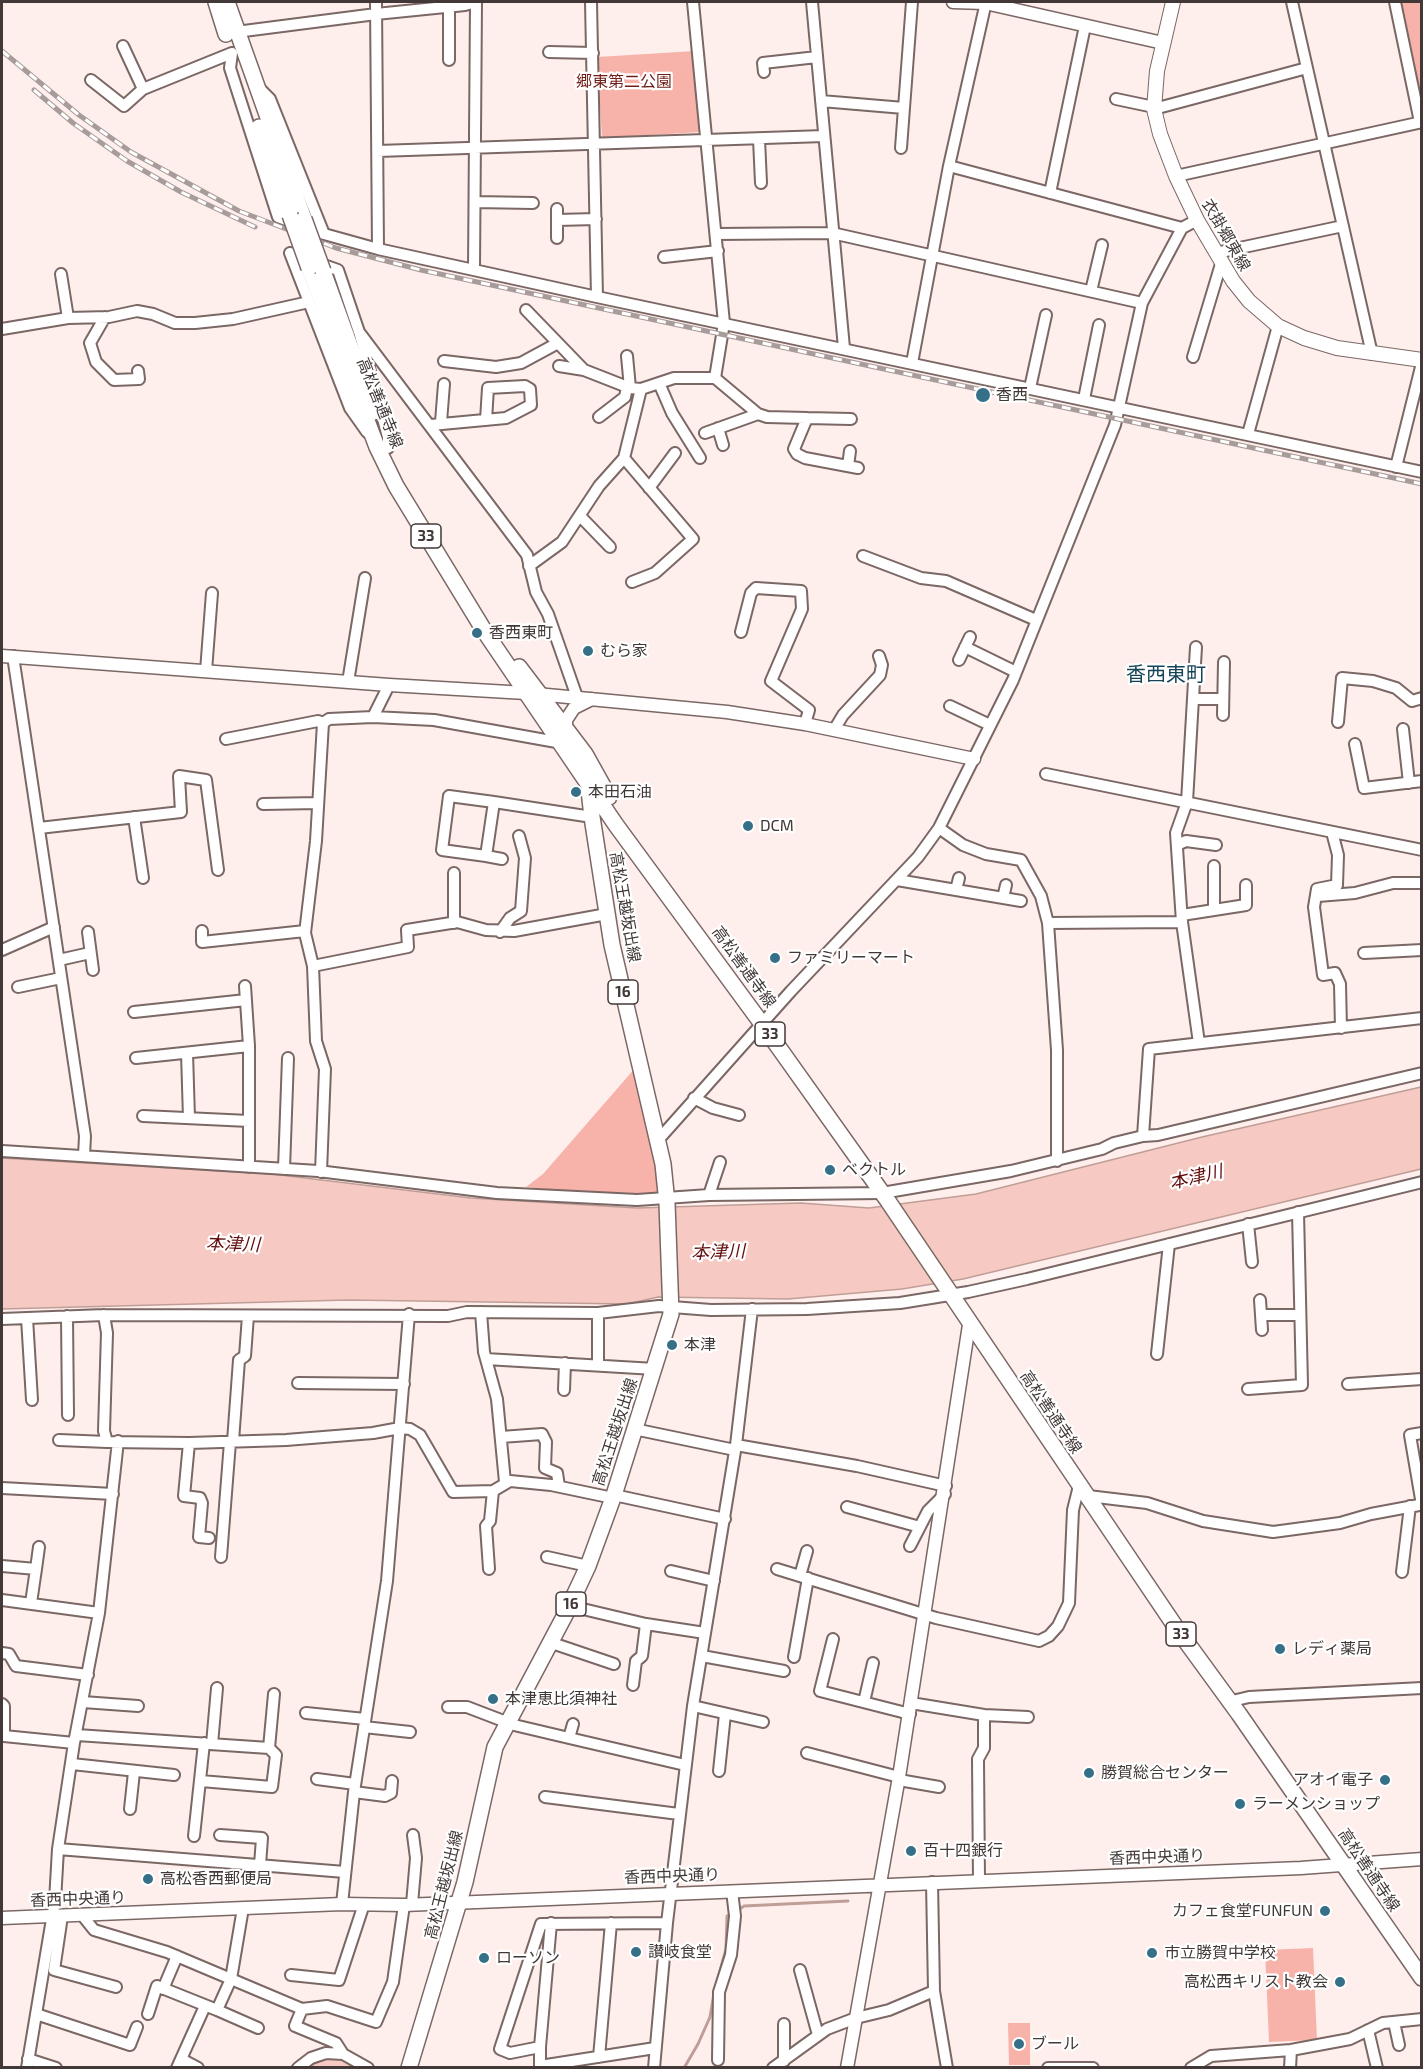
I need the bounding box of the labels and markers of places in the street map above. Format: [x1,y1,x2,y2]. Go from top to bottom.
place label: 香西 [996,385,1028,405]
marker: 香西 [974,386,992,404]
place label: 香西東町 [489,623,553,643]
marker: 香西東町 [470,626,484,640]
place label: むら家 [600,641,648,661]
marker: むら家 [581,644,595,658]
place label: 本田石油 [588,782,652,802]
marker: 本田石油 [569,785,583,799]
place label: DCM [760,816,794,836]
marker: DCM [741,819,755,833]
place label: ファミリーマート [787,948,915,968]
marker: ファミリーマート [768,951,782,965]
place label: ベクトル [842,1160,906,1180]
marker: ベクトル [823,1163,837,1177]
place label: 本津 [684,1335,716,1355]
marker: 本津 [665,1338,679,1352]
place label: レディ薬局 [1292,1639,1372,1659]
marker: レディ薬局 [1273,1642,1287,1656]
place label: 本津恵比須神社 [505,1689,617,1709]
marker: 本津恵比須神社 [486,1692,500,1706]
place label: 勝賀総合センター [1101,1763,1229,1783]
marker: 勝賀総合センター [1082,1766,1096,1780]
place label: アオイ電子 [1293,1770,1373,1790]
marker: アオイ電子 [1378,1773,1392,1787]
place label: ラーメンショップ [1252,1794,1380,1814]
marker: ラーメンショップ [1233,1797,1247,1811]
place label: 百十四銀行 [923,1841,1003,1861]
marker: 百十四銀行 [904,1844,918,1858]
place label: 高松香西郵便局 [160,1869,272,1889]
marker: 高松香西郵便局 [141,1872,155,1886]
place label: カフェ食堂FUNFUN [1172,1901,1313,1921]
marker: カフェ食堂FUNFUN [1318,1904,1332,1918]
place label: 讃岐食堂 [648,1942,712,1962]
place label: 市立勝賀中学校 [1164,1943,1276,1963]
marker: 讃岐食堂 [629,1945,643,1959]
marker: 市立勝賀中学校 [1145,1946,1159,1960]
place label: ローソン [496,1948,560,1968]
marker: ローソン [477,1951,491,1965]
place label: 高松西キリスト教会 [1184,1972,1328,1992]
marker: 高松西キリスト教会 [1333,1975,1347,1989]
place label: ブール [1031,2034,1079,2054]
marker: ブール [1012,2037,1026,2051]

